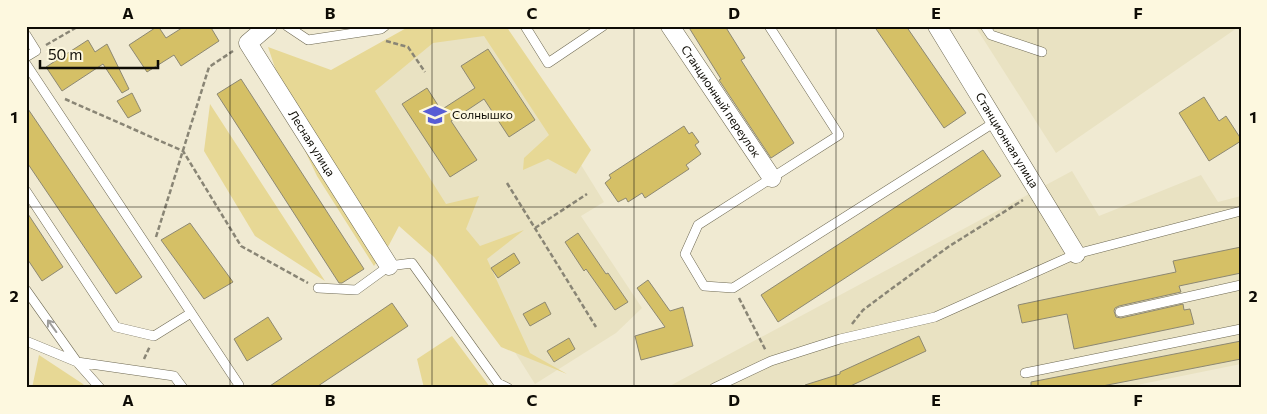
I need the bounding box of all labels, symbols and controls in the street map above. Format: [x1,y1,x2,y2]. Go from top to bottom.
text: A [122,3,134,22]
text: B [325,3,336,22]
text: C [527,3,538,22]
text: D [728,3,740,22]
text: E [931,3,941,22]
text: F [1133,3,1143,22]
scale bar [40,38,158,70]
street label: Станционный переулок [679,42,764,160]
text: 50 m [48,45,82,63]
street label: Станционная улица [973,90,1042,190]
school or university icon: Солнышко [422,102,448,128]
text: 1 [10,107,18,126]
street label: Лесная улица [286,107,338,179]
place label: Солнышко [452,107,513,121]
text: 1 [1249,107,1257,126]
text: 2 [9,286,19,305]
text: 2 [1248,286,1258,305]
one-way arrow [47,319,57,333]
text: A [122,390,134,409]
text: B [325,390,336,409]
text: C [527,390,538,409]
text: D [728,390,740,409]
text: E [931,390,941,409]
text: F [1133,390,1143,409]

